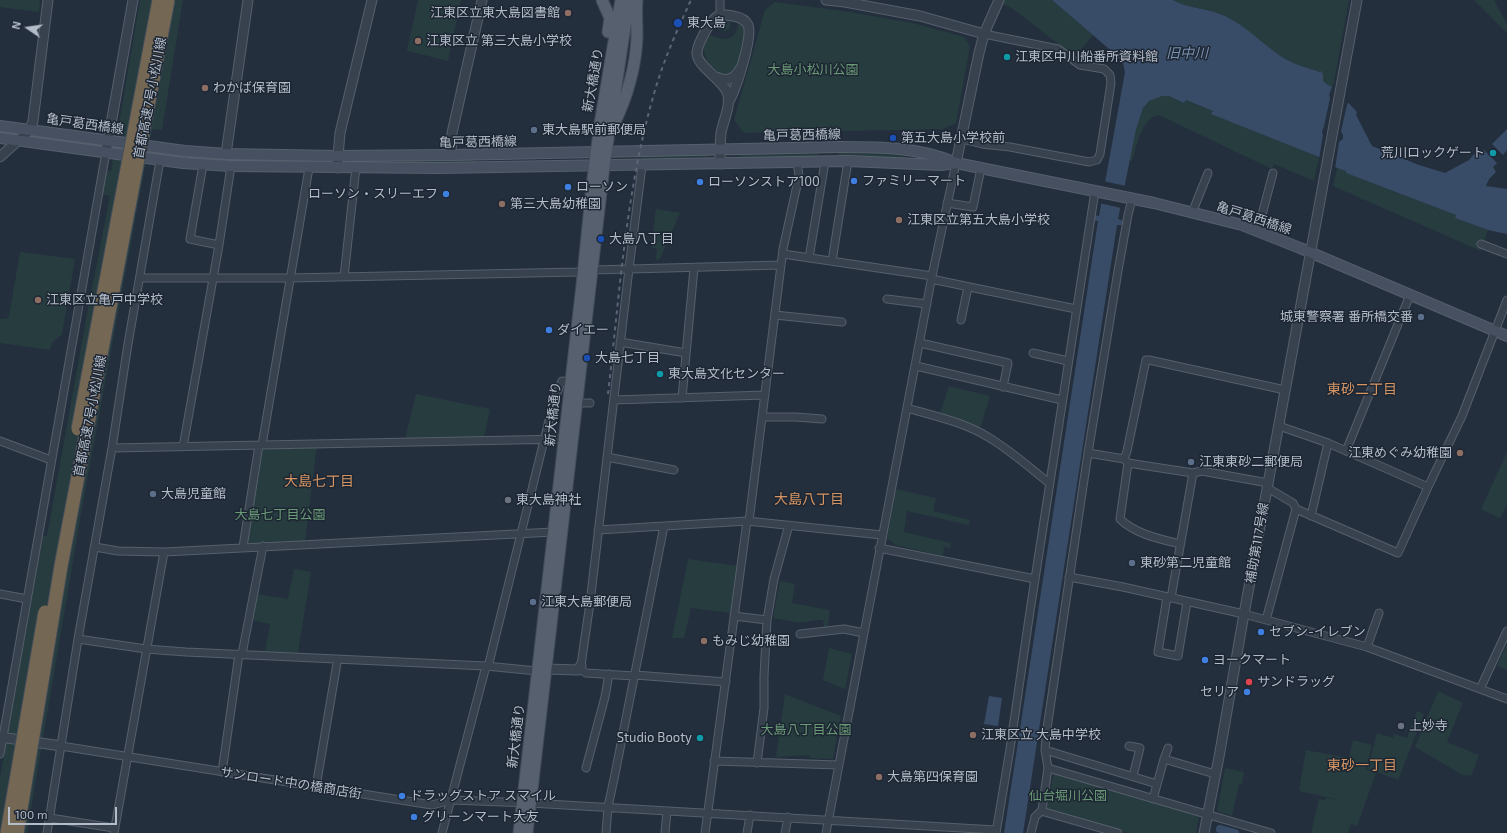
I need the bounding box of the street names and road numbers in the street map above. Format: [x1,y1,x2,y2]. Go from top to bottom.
street label: 首都高速7号小松川線 [131,36,169,160]
street label: 新大橋通り [580,47,606,113]
street label: 亀戸葛西橋線 [45,111,125,137]
street label: 亀戸葛西橋線 [763,127,841,143]
street label: 亀戸葛西橋線 [439,134,517,150]
street label: 亀戸葛西橋線 [1214,199,1294,237]
street label: 首都高速7号小松川線 [71,354,109,478]
street label: 新大橋通り [542,381,564,447]
street label: 補助第117号線 [1242,501,1272,585]
street label: 新大橋通り [504,703,528,769]
street label: サンロード中の橋商店街 [219,764,363,802]

